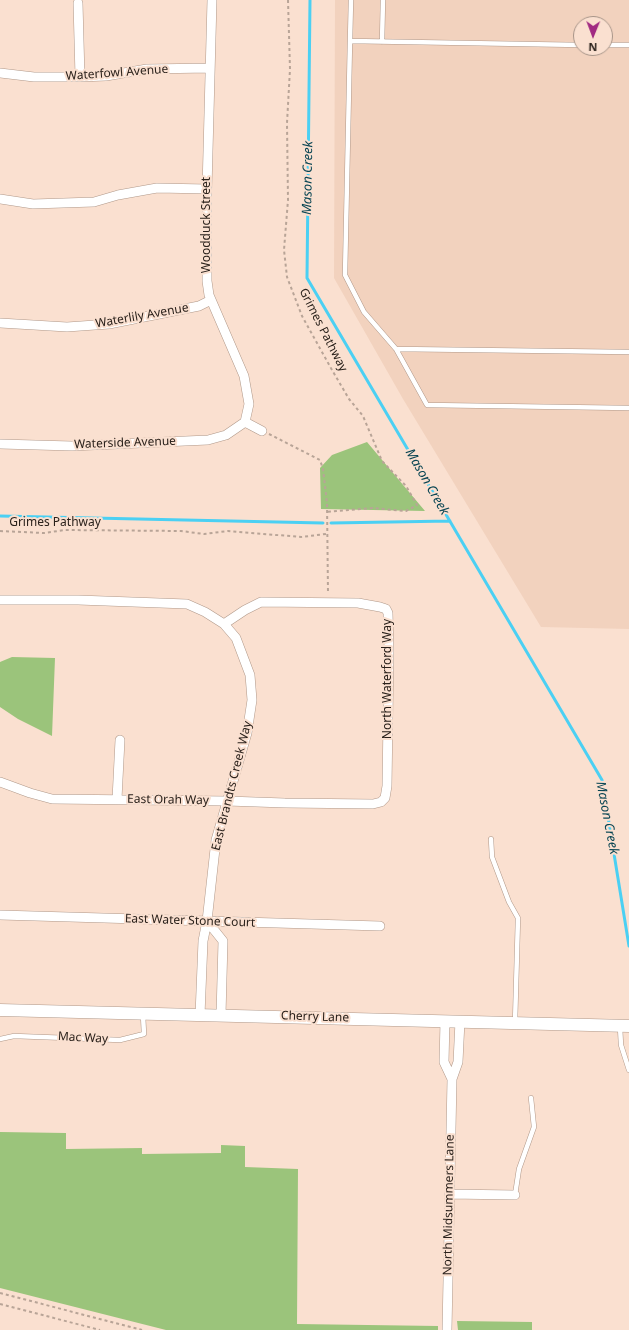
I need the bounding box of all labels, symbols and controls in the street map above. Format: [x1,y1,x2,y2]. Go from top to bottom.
north arrow [573,16,613,56]
text: N [588,40,597,55]
street label: Waterfowl Avenue [65,62,169,84]
water label: Mason Creek [300,141,316,215]
street label: Woodduck Street [200,177,214,273]
street label: Grimes Pathway [296,286,350,374]
street label: Waterlily Avenue [94,301,190,331]
street label: Waterside Avenue [74,434,176,452]
water label: Mason Creek [402,446,452,518]
street label: Grimes Pathway [9,516,101,530]
street label: North Waterford Way [381,619,395,739]
street label: East Brandts Creek Way [209,720,255,852]
water label: Mason Creek [592,780,622,856]
street label: East Orah Way [127,792,209,808]
street label: East Water Stone Court [125,912,255,930]
street label: Cherry Lane [281,1009,349,1025]
street label: Mac Way [58,1029,108,1047]
street label: North Midsummers Lane [441,1134,457,1276]

